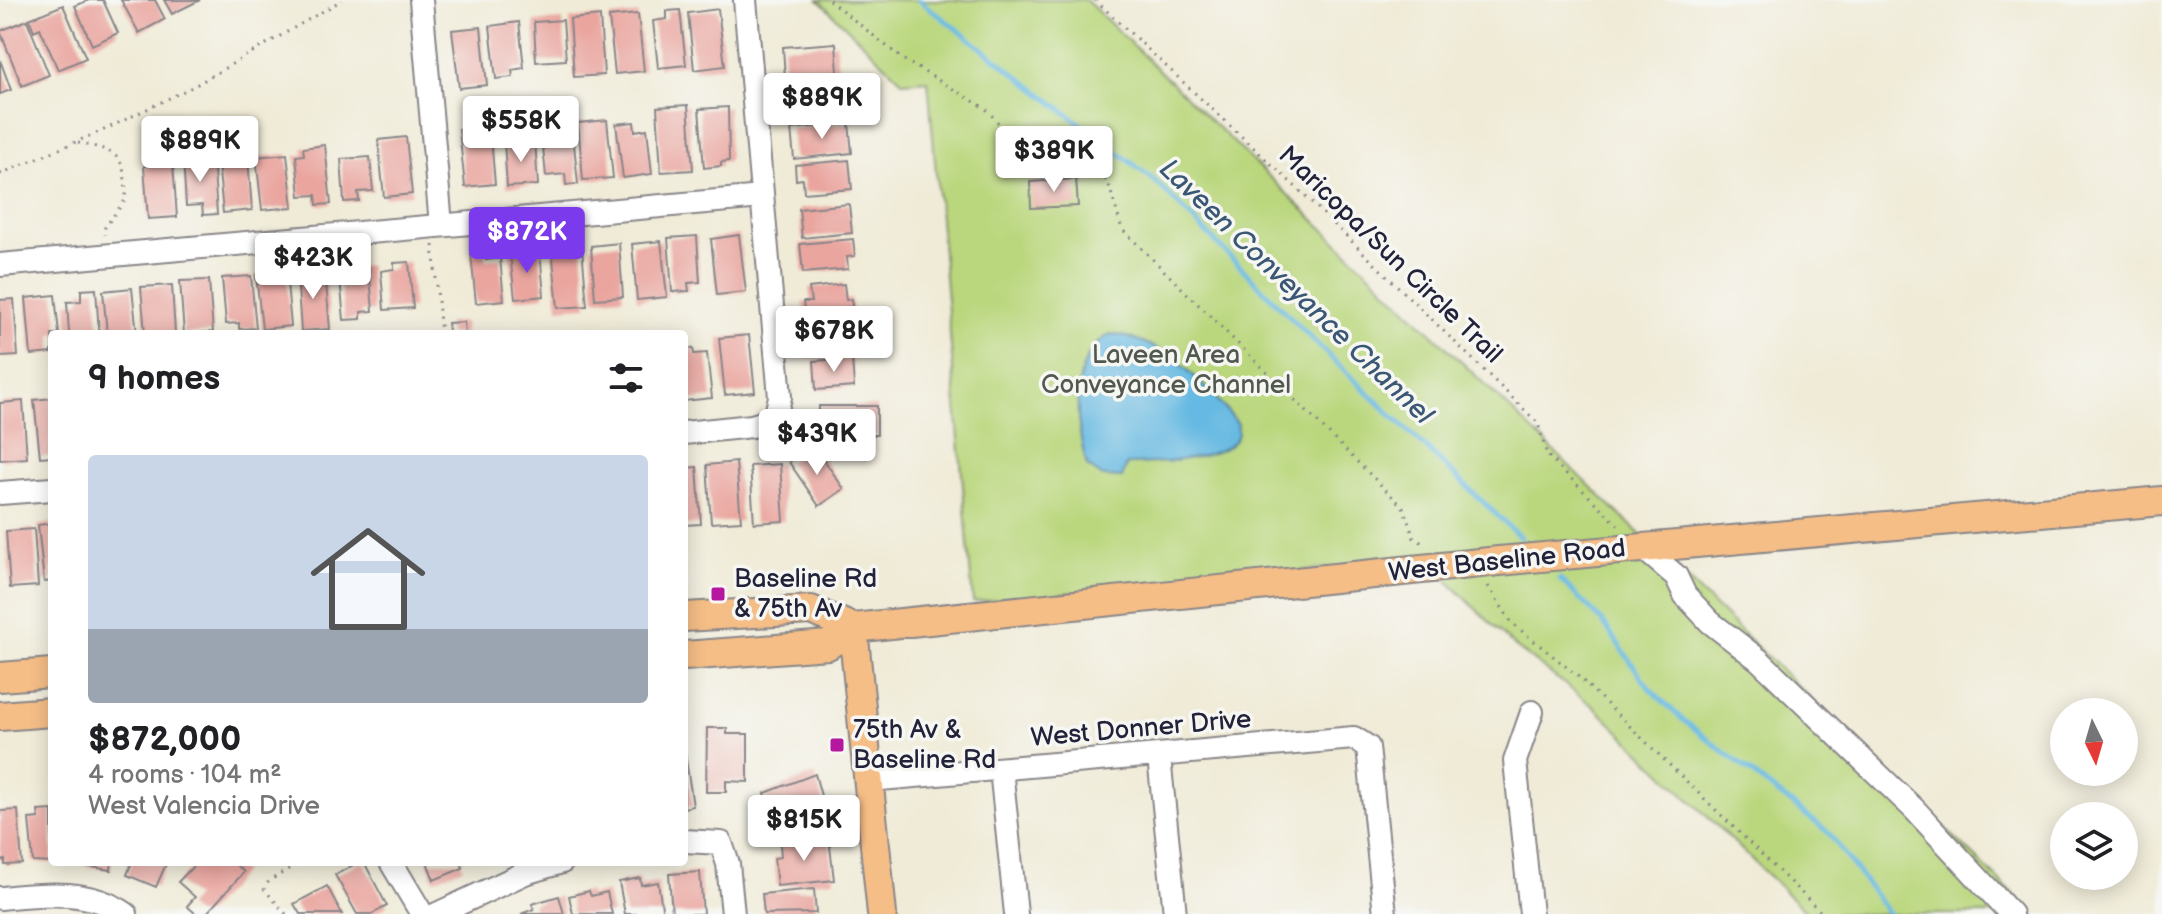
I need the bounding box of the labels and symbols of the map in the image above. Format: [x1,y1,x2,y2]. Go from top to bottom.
pin: $889K [766,73,878,141]
pin: $558K [465,96,577,164]
pin: $889K [144,116,256,184]
pin: $389K [998,126,1110,194]
street label: Maricopa/Sun Circle Trail [1272,140,1508,370]
water label: Laveen Conveyance Channel [1152,152,1441,433]
pin: $872K [471,207,583,275]
pin: $423K [257,233,369,301]
pin: $678K [778,306,890,374]
park label: Laveen Area Conveyance Channel [1041,340,1291,401]
pin: $439K [761,409,873,477]
street label: West Baseline Road [1387,533,1627,589]
place label: Baseline Rd & 75th Av [734,564,877,625]
marker: Baseline Rd & 75th Av [709,585,727,603]
north arrow [2050,698,2138,786]
street label: West Donner Drive [1029,704,1253,754]
place label: 75th Av & Baseline Rd [853,715,996,776]
marker: 75th Av & Baseline Rd [828,736,846,754]
pin: $815K [748,795,860,863]

